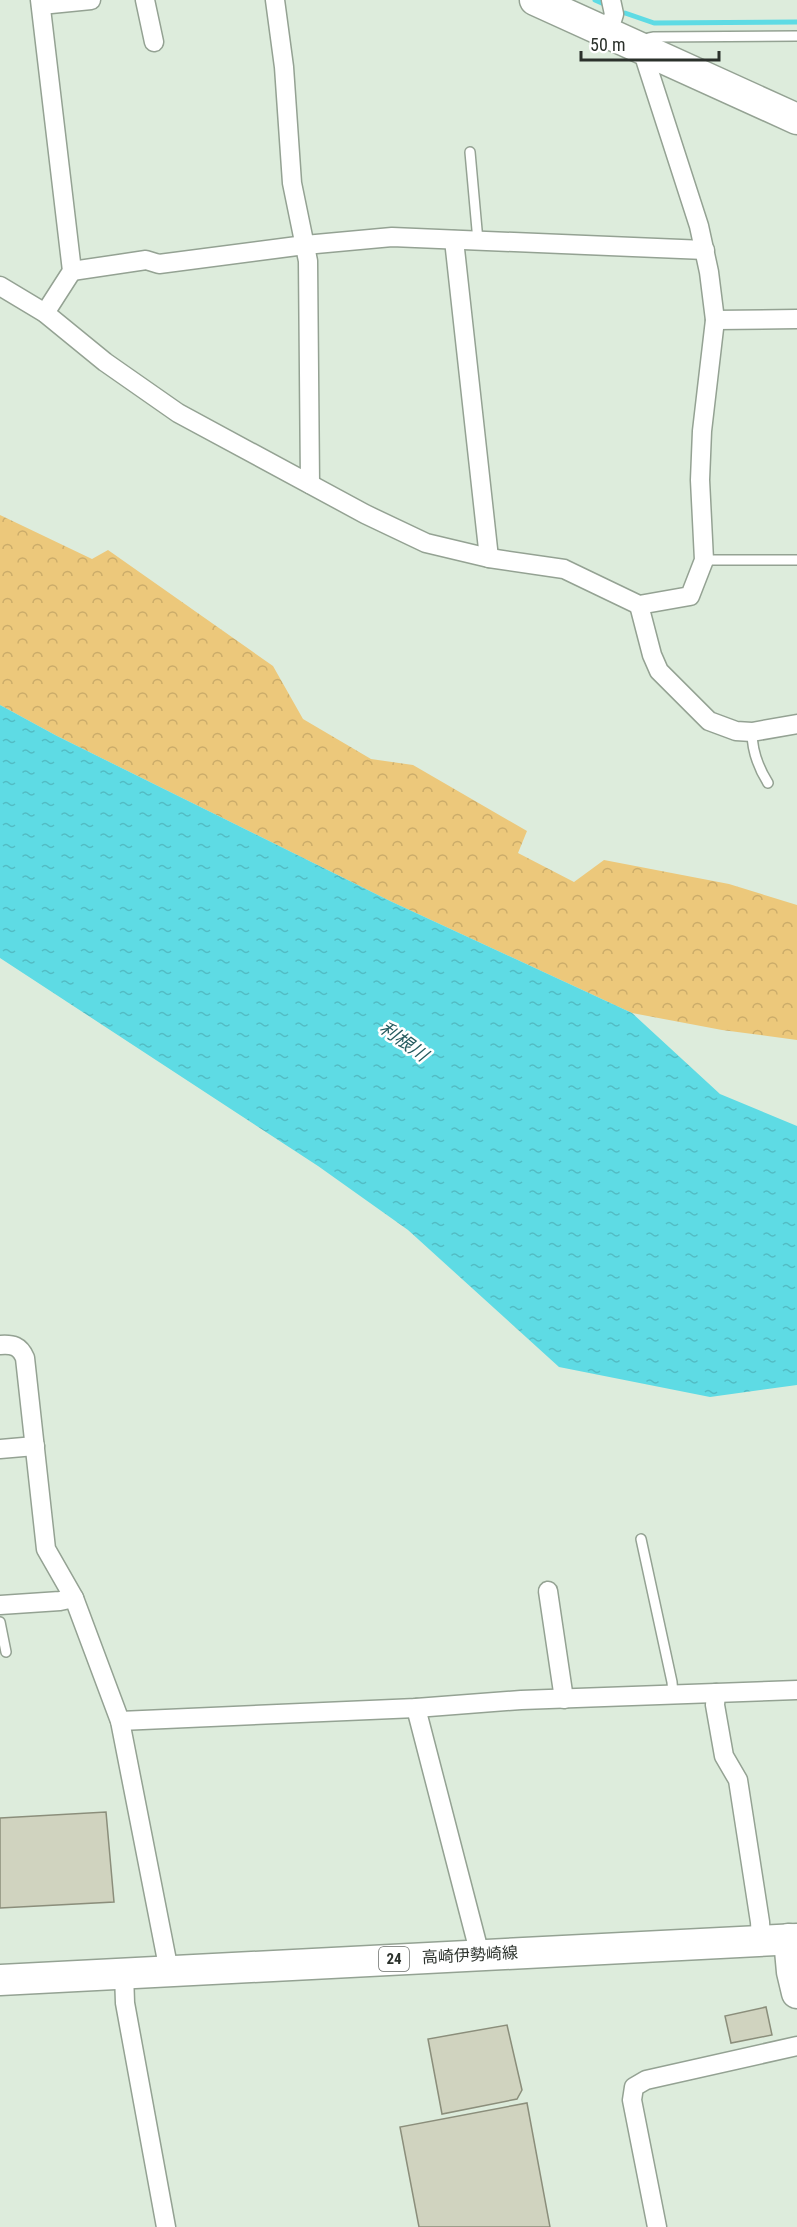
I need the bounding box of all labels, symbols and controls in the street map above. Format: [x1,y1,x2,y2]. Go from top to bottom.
scale bar [581,24,719,62]
text: 50 m [590,34,625,55]
water label: 利根川 [376,1017,434,1067]
street label: 高崎伊勢崎線 [422,1943,518,1967]
road number: 24 [379,1947,409,1971]

